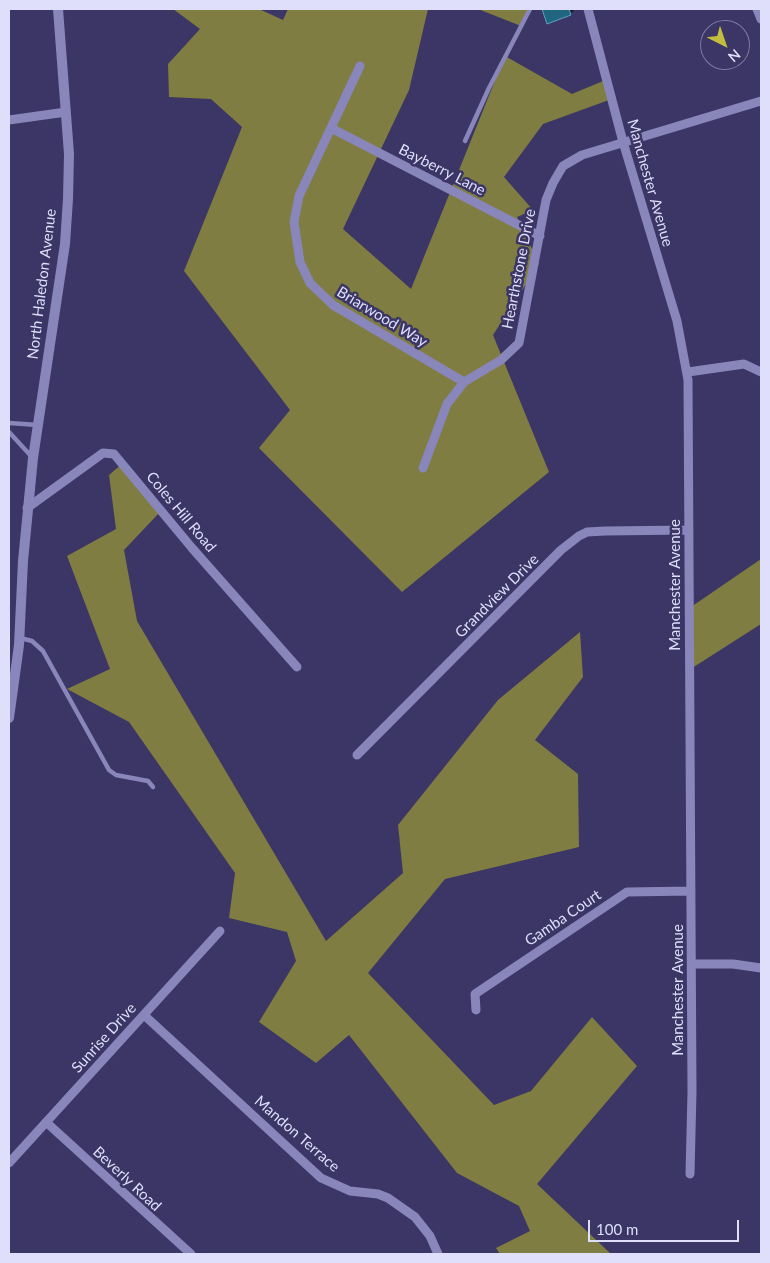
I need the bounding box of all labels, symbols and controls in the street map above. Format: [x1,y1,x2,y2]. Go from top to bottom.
north arrow [700,20,750,70]
text: N [725,46,744,66]
street label: Manchester Avenue [623,117,677,249]
street label: Bayberry Lane [396,140,488,200]
street label: Hearthstone Drive [499,207,539,331]
street label: North Haledon Avenue [24,208,60,360]
street label: Briarwood Way [334,283,430,351]
street label: Coles Hill Road [142,468,220,556]
street label: Manchester Avenue [666,519,684,651]
street label: Grandview Drive [451,550,543,642]
street label: Gamba Court [522,886,604,950]
street label: Manchester Avenue [669,924,687,1056]
street label: Sunrise Drive [68,999,140,1077]
street label: Mandon Terrace [251,1092,343,1176]
street label: Beverly Road [89,1143,165,1215]
scale bar [590,1210,741,1242]
text: 100 m [596,1220,638,1238]

